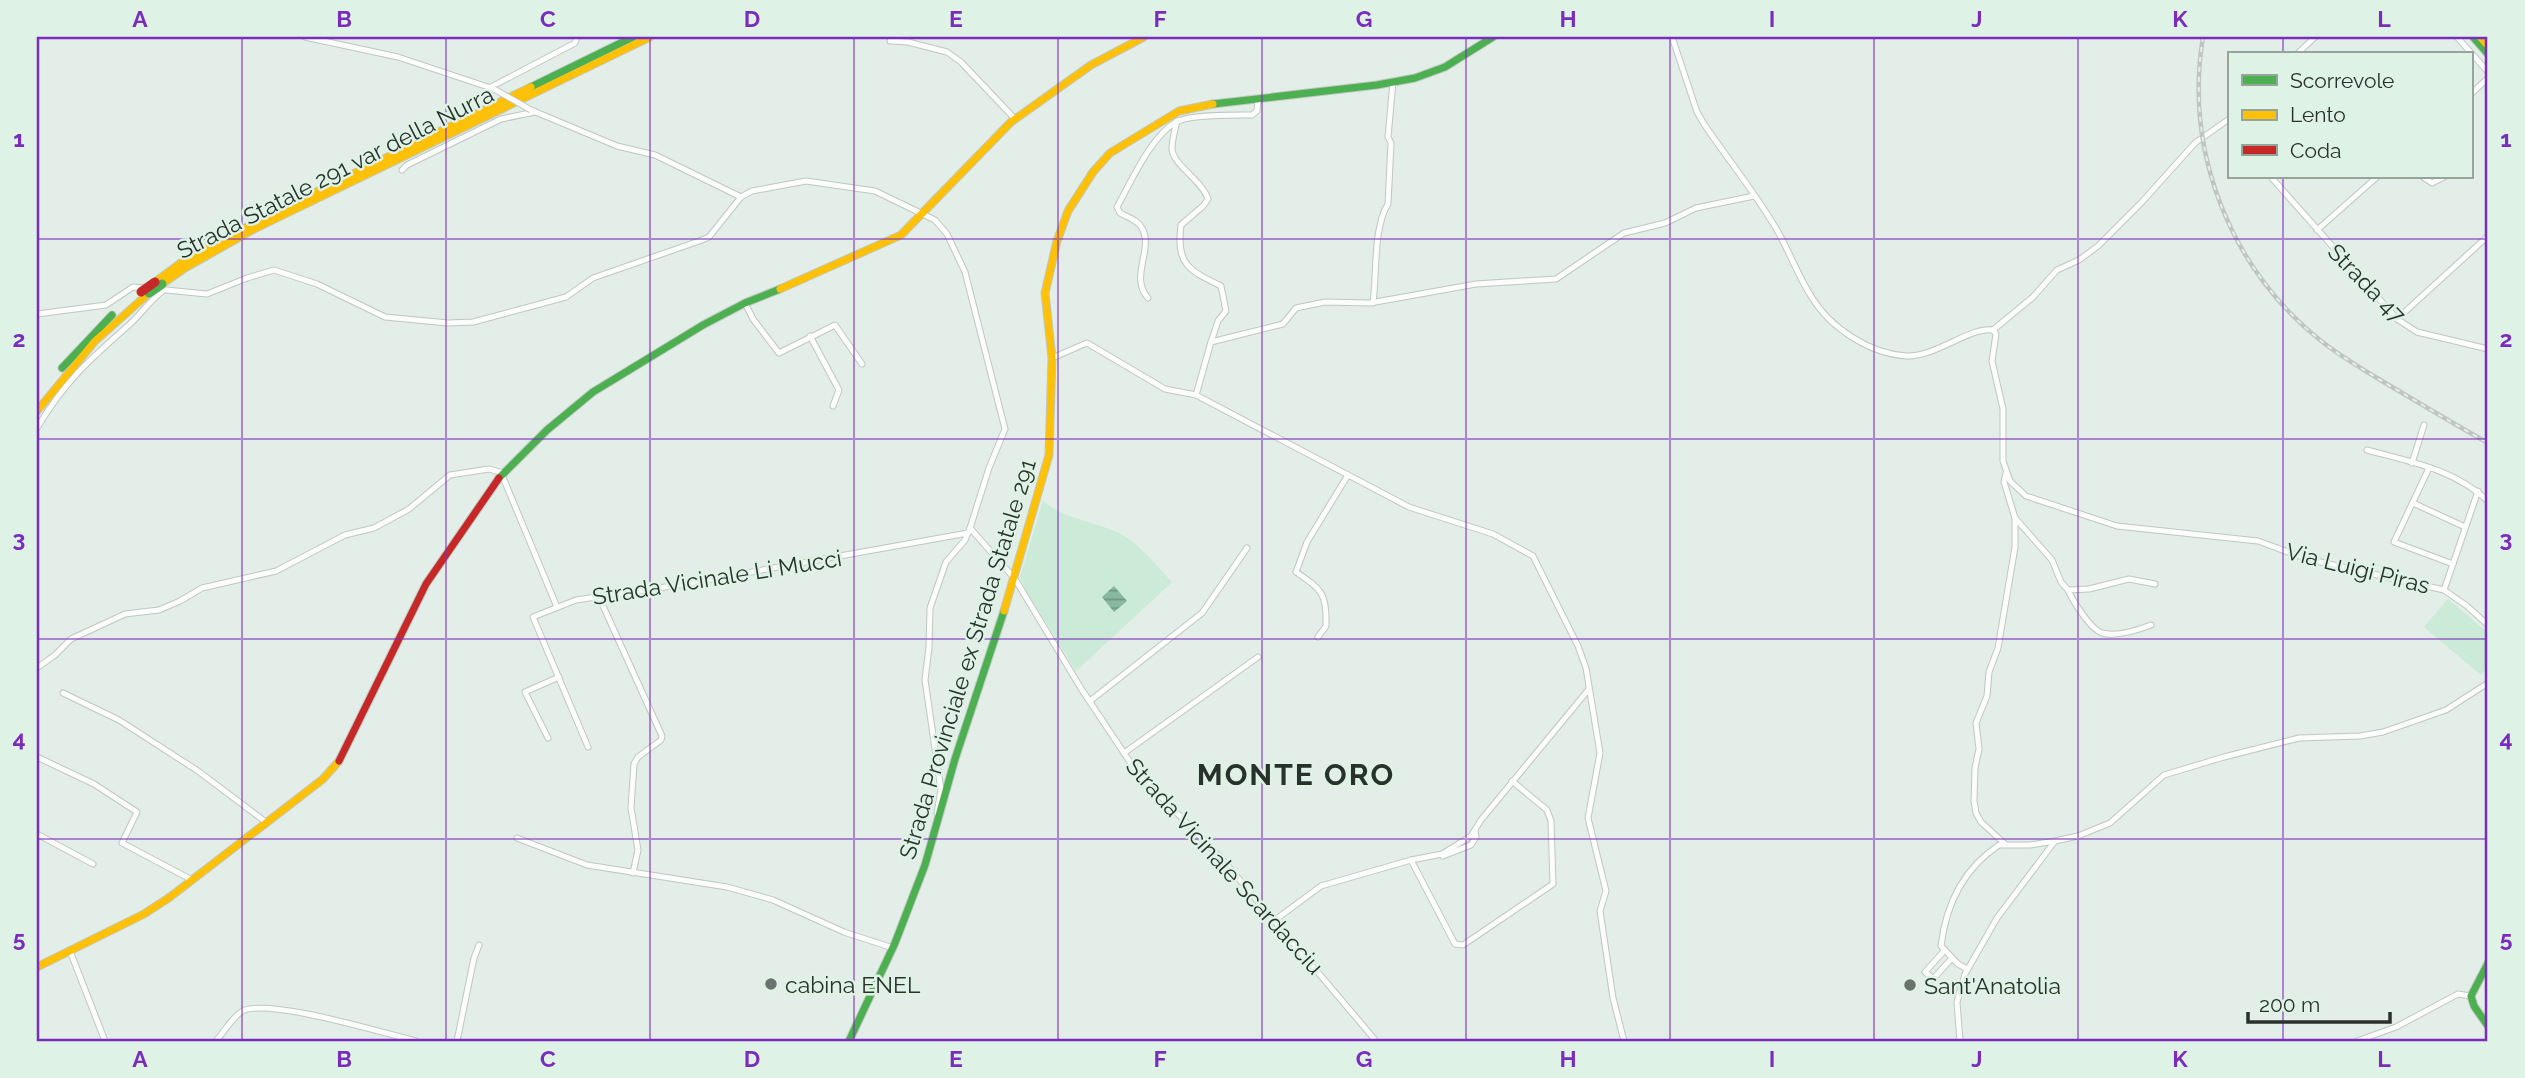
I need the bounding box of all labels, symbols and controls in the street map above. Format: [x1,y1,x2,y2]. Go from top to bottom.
text: A [132,5,148,32]
text: B [336,5,352,32]
text: C [540,5,556,32]
text: D [744,5,760,32]
text: E [949,5,963,32]
text: F [1153,5,1167,32]
text: G [1356,5,1372,32]
text: H [1559,5,1577,32]
text: I [1769,5,1775,32]
text: J [1971,5,1983,32]
text: K [2172,5,2188,32]
text: L [2377,5,2391,32]
legend [2228,52,2472,178]
text: Scorrevole [2290,68,2394,93]
street label: Strada Statale 291 var della Nurra [172,80,498,264]
text: Lento [2290,102,2346,127]
text: 1 [13,125,25,152]
text: 1 [2500,125,2512,152]
text: Coda [2290,138,2341,163]
street label: Strada 47 [2323,238,2412,329]
text: 2 [13,325,25,352]
text: 2 [2500,325,2512,352]
street label: Strada Provinciale ex Strada Statale 291 [893,456,1041,862]
text: 3 [13,525,25,552]
text: 3 [2500,525,2512,552]
street label: Via Luigi Piras [2283,537,2433,599]
street label: Strada Vicinale Li Mucci [590,544,844,610]
text: 4 [12,725,26,752]
text: 4 [2499,725,2513,752]
street label: Strada Vicinale Scardacciu [1121,752,1329,980]
district label: MONTE ORO [1197,757,1395,792]
text: 5 [13,925,26,952]
text: 5 [2500,925,2513,952]
place label: cabina ENEL [785,971,921,998]
place label: Sant'Anatolia [1924,972,2061,999]
marker: cabina ENEL [763,976,779,992]
marker: Sant'Anatolia [1902,977,1918,993]
scale bar [2248,980,2390,1024]
text: 200 m [2259,992,2320,1017]
text: A [132,1045,148,1072]
text: B [336,1045,352,1072]
text: C [540,1045,556,1072]
text: D [744,1045,760,1072]
text: E [949,1045,963,1072]
text: F [1153,1045,1167,1072]
text: G [1356,1045,1372,1072]
text: H [1559,1045,1577,1072]
text: I [1769,1045,1775,1072]
text: J [1971,1045,1983,1072]
text: K [2172,1045,2188,1072]
text: L [2377,1045,2391,1072]

